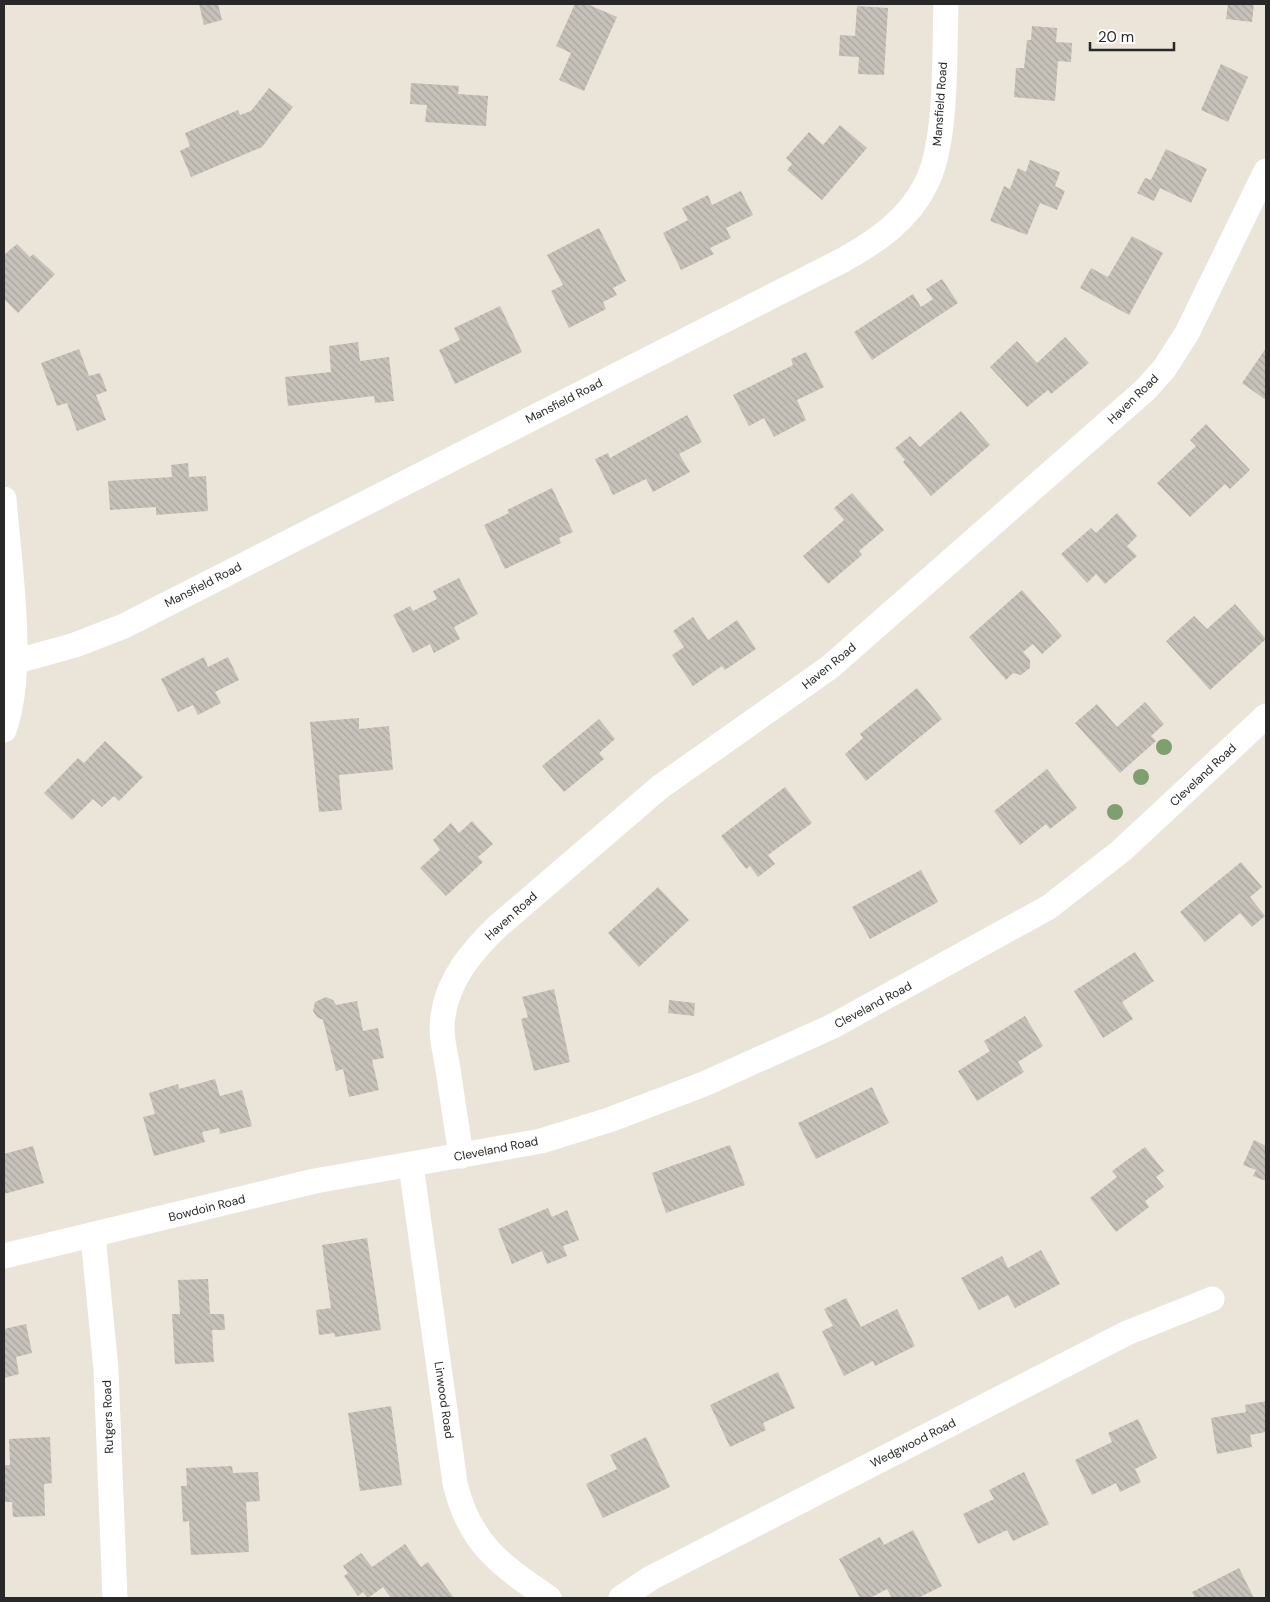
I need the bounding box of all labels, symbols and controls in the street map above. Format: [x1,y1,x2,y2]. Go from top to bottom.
scale bar [1090,20,1174,52]
text: 20 m [1098,27,1134,47]
street label: Mansfield Road [929,61,951,147]
street label: Haven Road [1104,371,1162,427]
street label: Mansfield Road [523,375,605,427]
street label: Mansfield Road [162,559,244,611]
street label: Haven Road [799,639,859,693]
street label: Cleveland Road [1166,740,1240,810]
street label: Haven Road [481,888,541,944]
street label: Cleveland Road [832,978,914,1032]
street label: Cleveland Road [453,1133,539,1165]
street label: Bowdoin Road [167,1191,247,1225]
street label: Linwood Road [431,1360,457,1440]
street label: Rutgers Road [99,1380,117,1454]
street label: Wedgwood Road [868,1415,958,1471]

